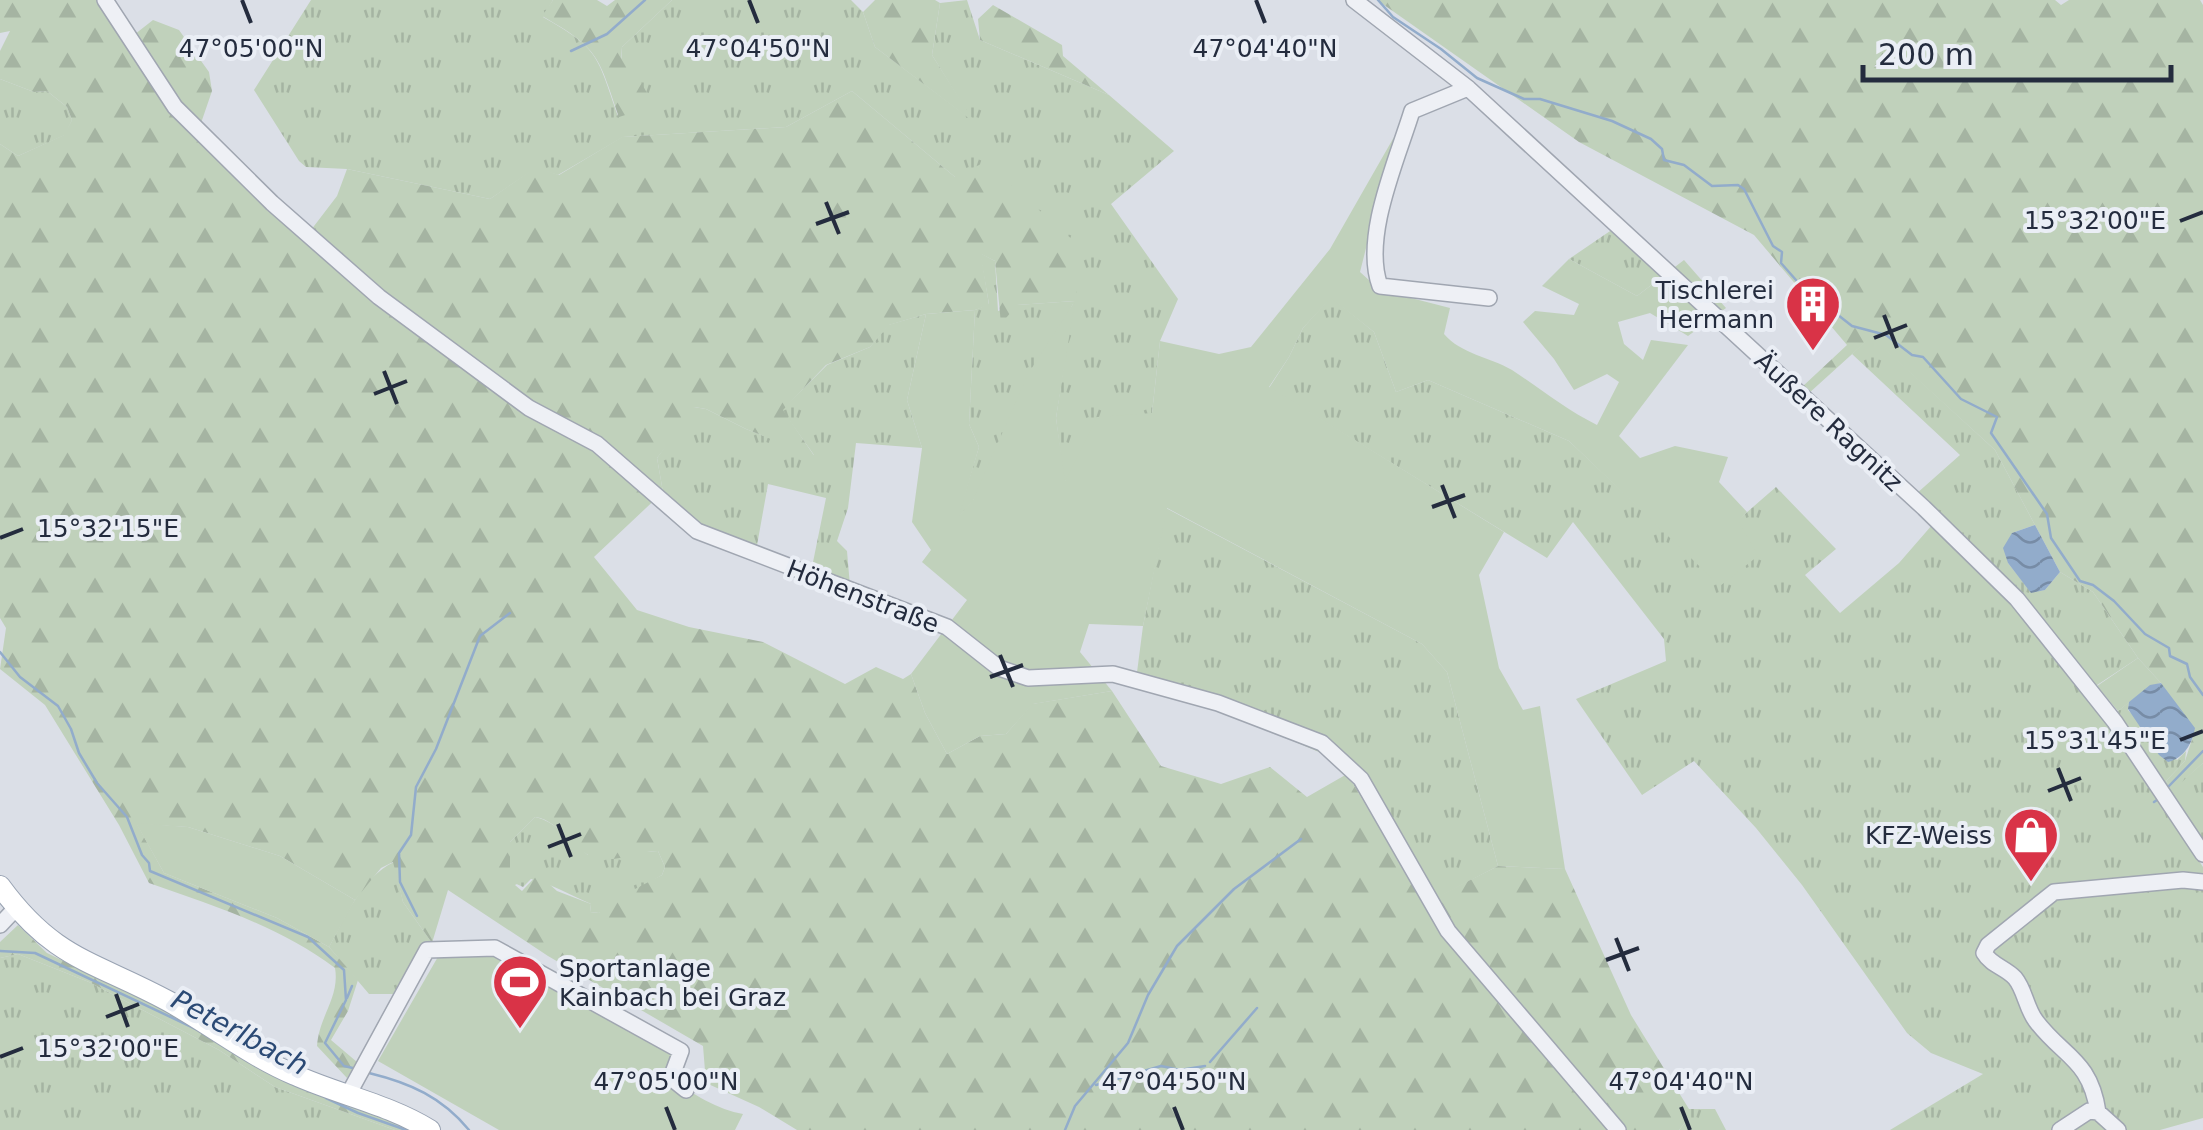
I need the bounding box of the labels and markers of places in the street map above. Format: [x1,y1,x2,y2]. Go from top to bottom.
building icon: Tischlerei Hermann [1783,274,1843,353]
place label: Tischlerei Hermann [1655,276,1774,334]
shop icon: KFZ-Weiss [2001,805,2061,884]
place label: KFZ-Weiss [1865,821,1992,850]
sports icon: Sportanlage Kainbach bei Graz [490,952,550,1031]
place label: Sportanlage Kainbach bei Graz [559,954,786,1012]

